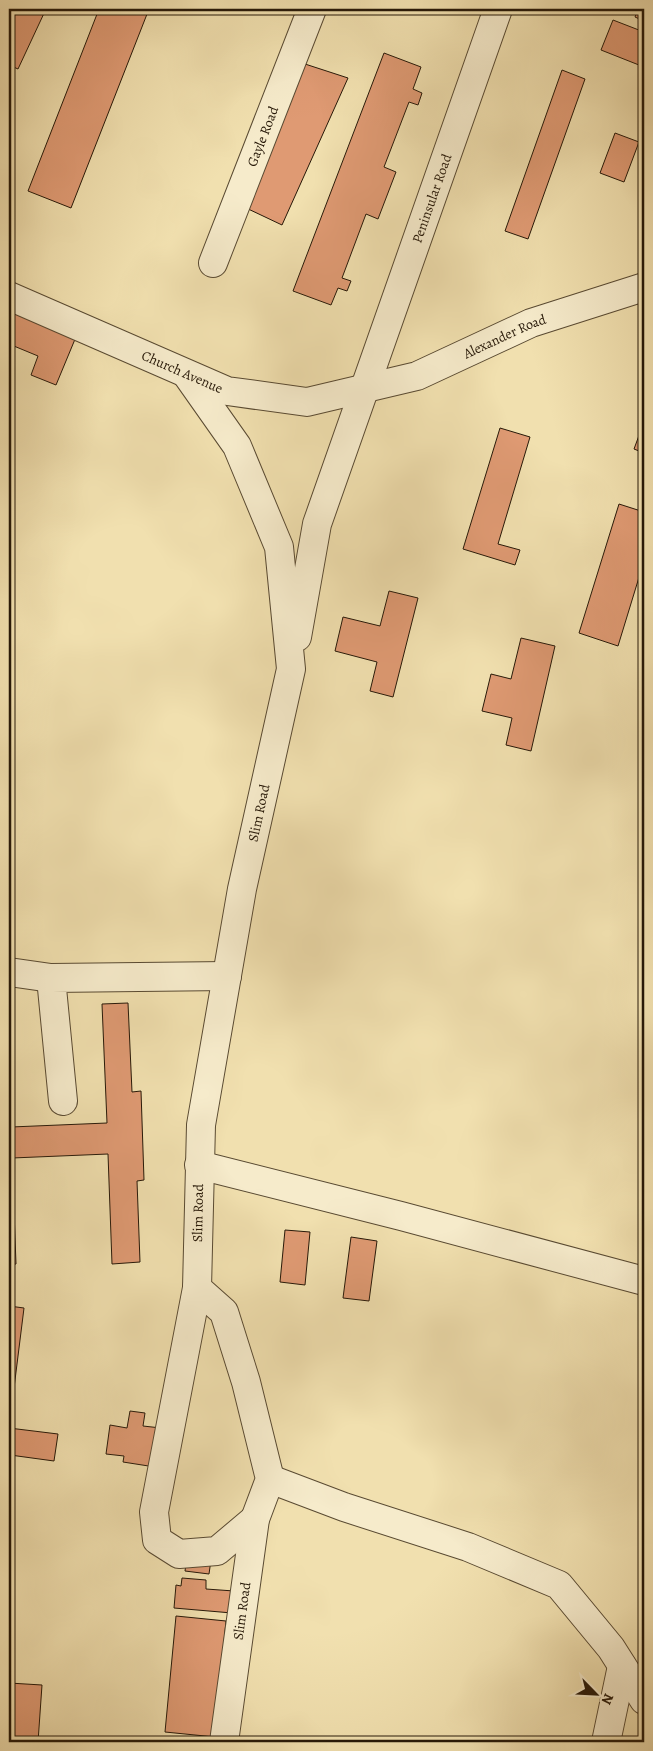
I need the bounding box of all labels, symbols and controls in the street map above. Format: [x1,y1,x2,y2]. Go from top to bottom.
street label: Gayle Road [242,103,283,169]
street label: Peninsular Road [407,151,456,245]
street label: Alexander Road [459,309,549,363]
street label: Church Avenue [139,345,226,398]
street label: Slim Road [244,782,274,843]
street label: Slim Road [188,1183,208,1242]
street label: Slim Road [229,1580,256,1641]
north arrow [570,1668,620,1718]
text: N [597,1691,618,1708]

